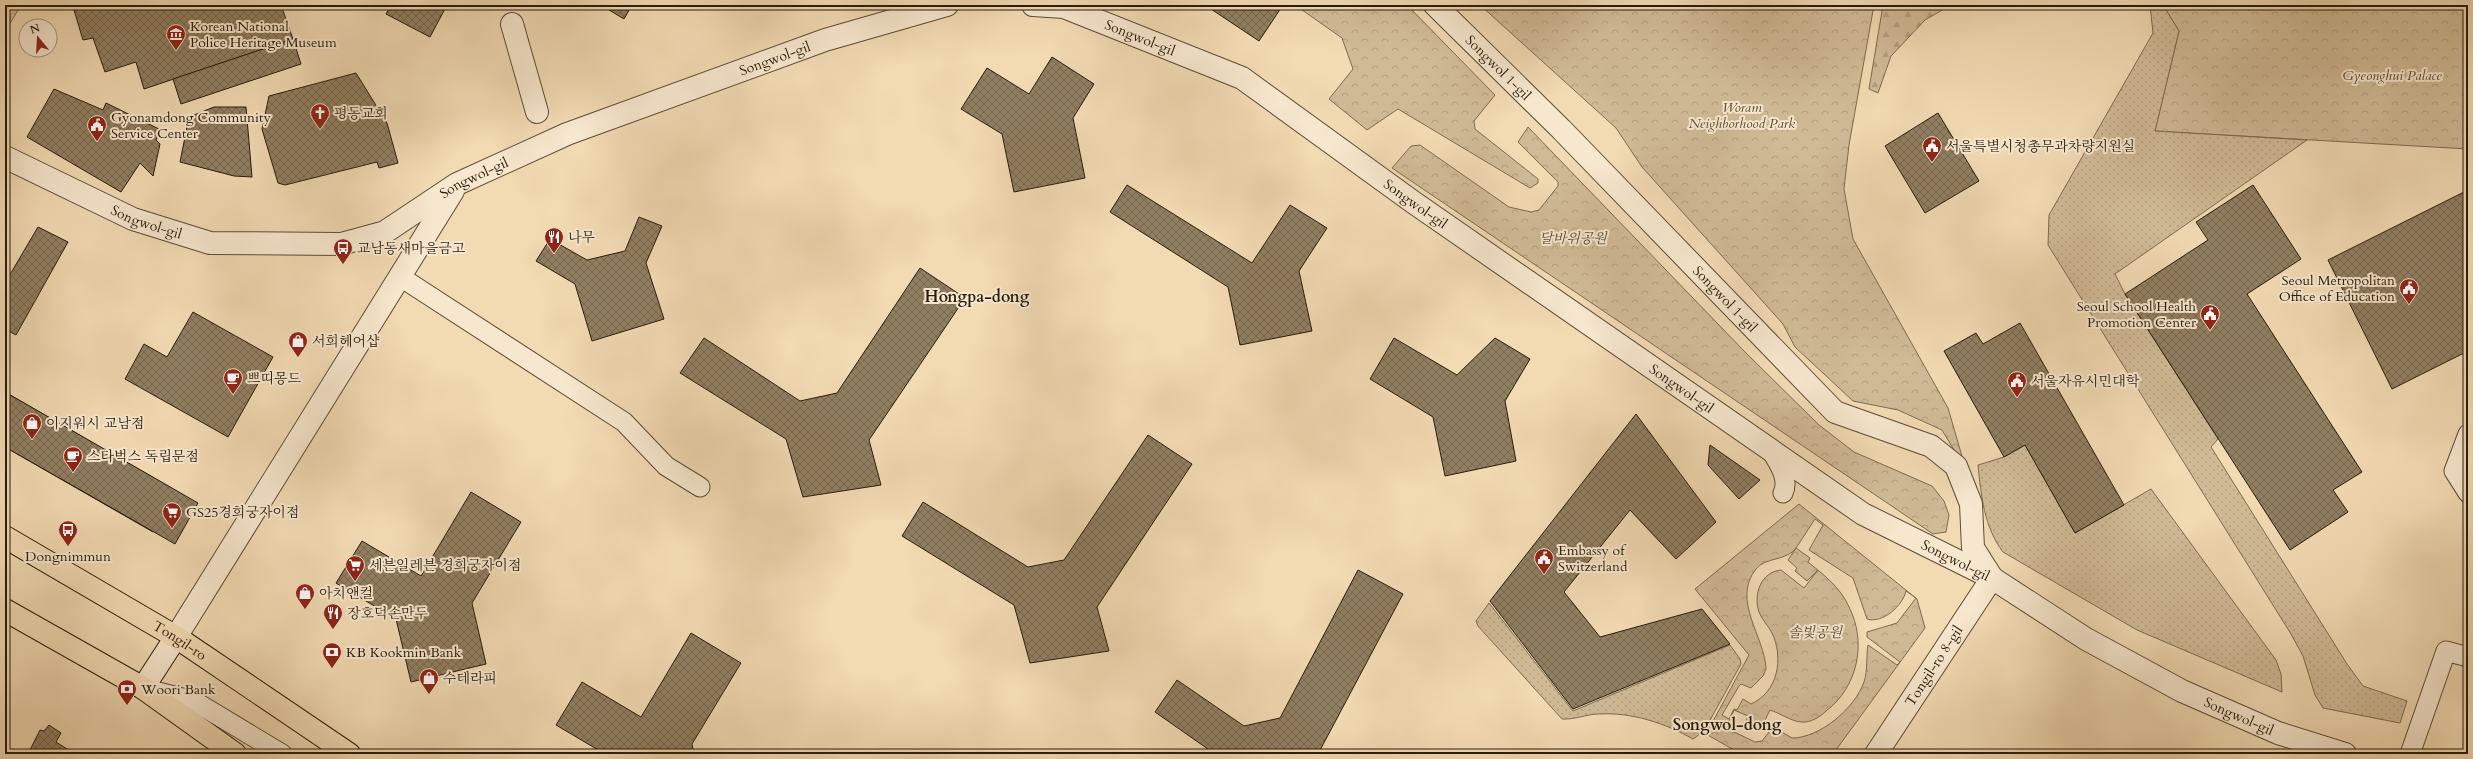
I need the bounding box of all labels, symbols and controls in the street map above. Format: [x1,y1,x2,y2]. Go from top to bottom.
street label: Songwol-gil [1102,15,1179,60]
place label: Korean National Police Heritage Museum [190,17,337,52]
north arrow [18,18,58,58]
text: N [28,20,42,38]
museum icon: Korean National Police Heritage Museum [165,23,187,51]
street label: Songwol 1-gil [1461,31,1536,104]
street label: Songwol-gil [737,36,813,80]
park label: Gyeonghui Palace [2342,66,2442,85]
park label: Woram Neighborhood Park [1689,98,1795,133]
church icon: 평동교회 [309,102,331,130]
place label: 평동교회 [334,104,388,123]
place label: Gyonamdong Community Service Center [111,108,271,143]
public building icon: Gyonamdong Community Service Center [86,114,108,142]
public building icon: 서울특별시청총무과차량지원실 [1921,135,1943,163]
place label: 서울특별시청총무과차량지원실 [1946,137,2135,156]
street label: Songwol-gil [436,152,512,203]
street label: Songwol-gil [1380,174,1452,233]
street label: Songwol-gil [108,200,185,243]
restaurant icon: 나무 [543,226,565,254]
place label: 나무 [568,228,596,247]
park label: 달바위공원 [1539,229,1608,248]
bus stop icon: 교남동새마을금고 [332,237,354,265]
place label: 교남동새마을금고 [357,239,466,258]
street label: Songwol 1-gil [1689,261,1762,336]
place label: Seoul Metropolitan Office of Education [2279,271,2395,306]
public building icon: Seoul Metropolitan Office of Education [2398,277,2420,305]
district label: Hongpa-dong [925,286,1030,308]
place label: Seoul School Health Promotion Center [2077,297,2197,332]
public building icon: Seoul School Health Promotion Center [2199,303,2221,331]
shop icon: 서희헤어샵 [287,330,309,358]
place label: 서희헤어샵 [312,332,380,351]
street label: Songwol-gil [1646,359,1718,418]
cafe icon: 쁘띠몽드 [222,367,244,395]
place label: 쁘띠몽드 [247,369,302,388]
public building icon: 서울자유시민대학 [2006,370,2028,398]
place label: 서울자유시민대학 [2031,372,2140,391]
shop icon: 이지워시 교남점 [21,412,43,440]
place label: 이지워시 교남점 [46,414,144,433]
cafe icon: 스타벅스 독립문점 [62,445,84,473]
place label: 스타벅스 독립문점 [87,447,199,466]
supermarket icon: GS25경희궁자이점 [161,501,183,529]
place label: GS25경희궁자이점 [186,503,300,522]
bus stop icon: Dongnimmun [57,519,79,547]
street label: Songwol-gil [1918,535,1994,585]
place label: Embassy of Switzerland [1558,541,1628,576]
place label: Dongnimmun [25,547,111,566]
public building icon: Embassy of Switzerland [1533,547,1555,575]
supermarket icon: 세븐일레븐 경희궁자이점 [344,554,366,582]
place label: 세븐일레븐 경희궁자이점 [369,556,522,575]
shop icon: 아치앤컬 [294,582,316,610]
place label: 아치앤컬 [319,584,373,603]
restaurant icon: 장호덕손만두 [322,602,344,630]
place label: 장호덕손만두 [347,604,428,623]
street label: Tongil-ro [149,616,211,665]
street label: Tongil-ro 8-gil [1901,622,1967,710]
park label: 솔빛공원 [1788,623,1844,642]
bank icon: KB Kookmin Bank [321,641,343,669]
place label: KB Kookmin Bank [346,643,462,662]
shop icon: 수테라피 [418,667,440,695]
place label: 수테라피 [443,669,497,688]
bank icon: Woori Bank [116,678,138,706]
place label: Woori Bank [140,680,216,699]
street label: Songwol-gil [2201,692,2277,740]
district label: Songwol-dong [1673,714,1782,736]

